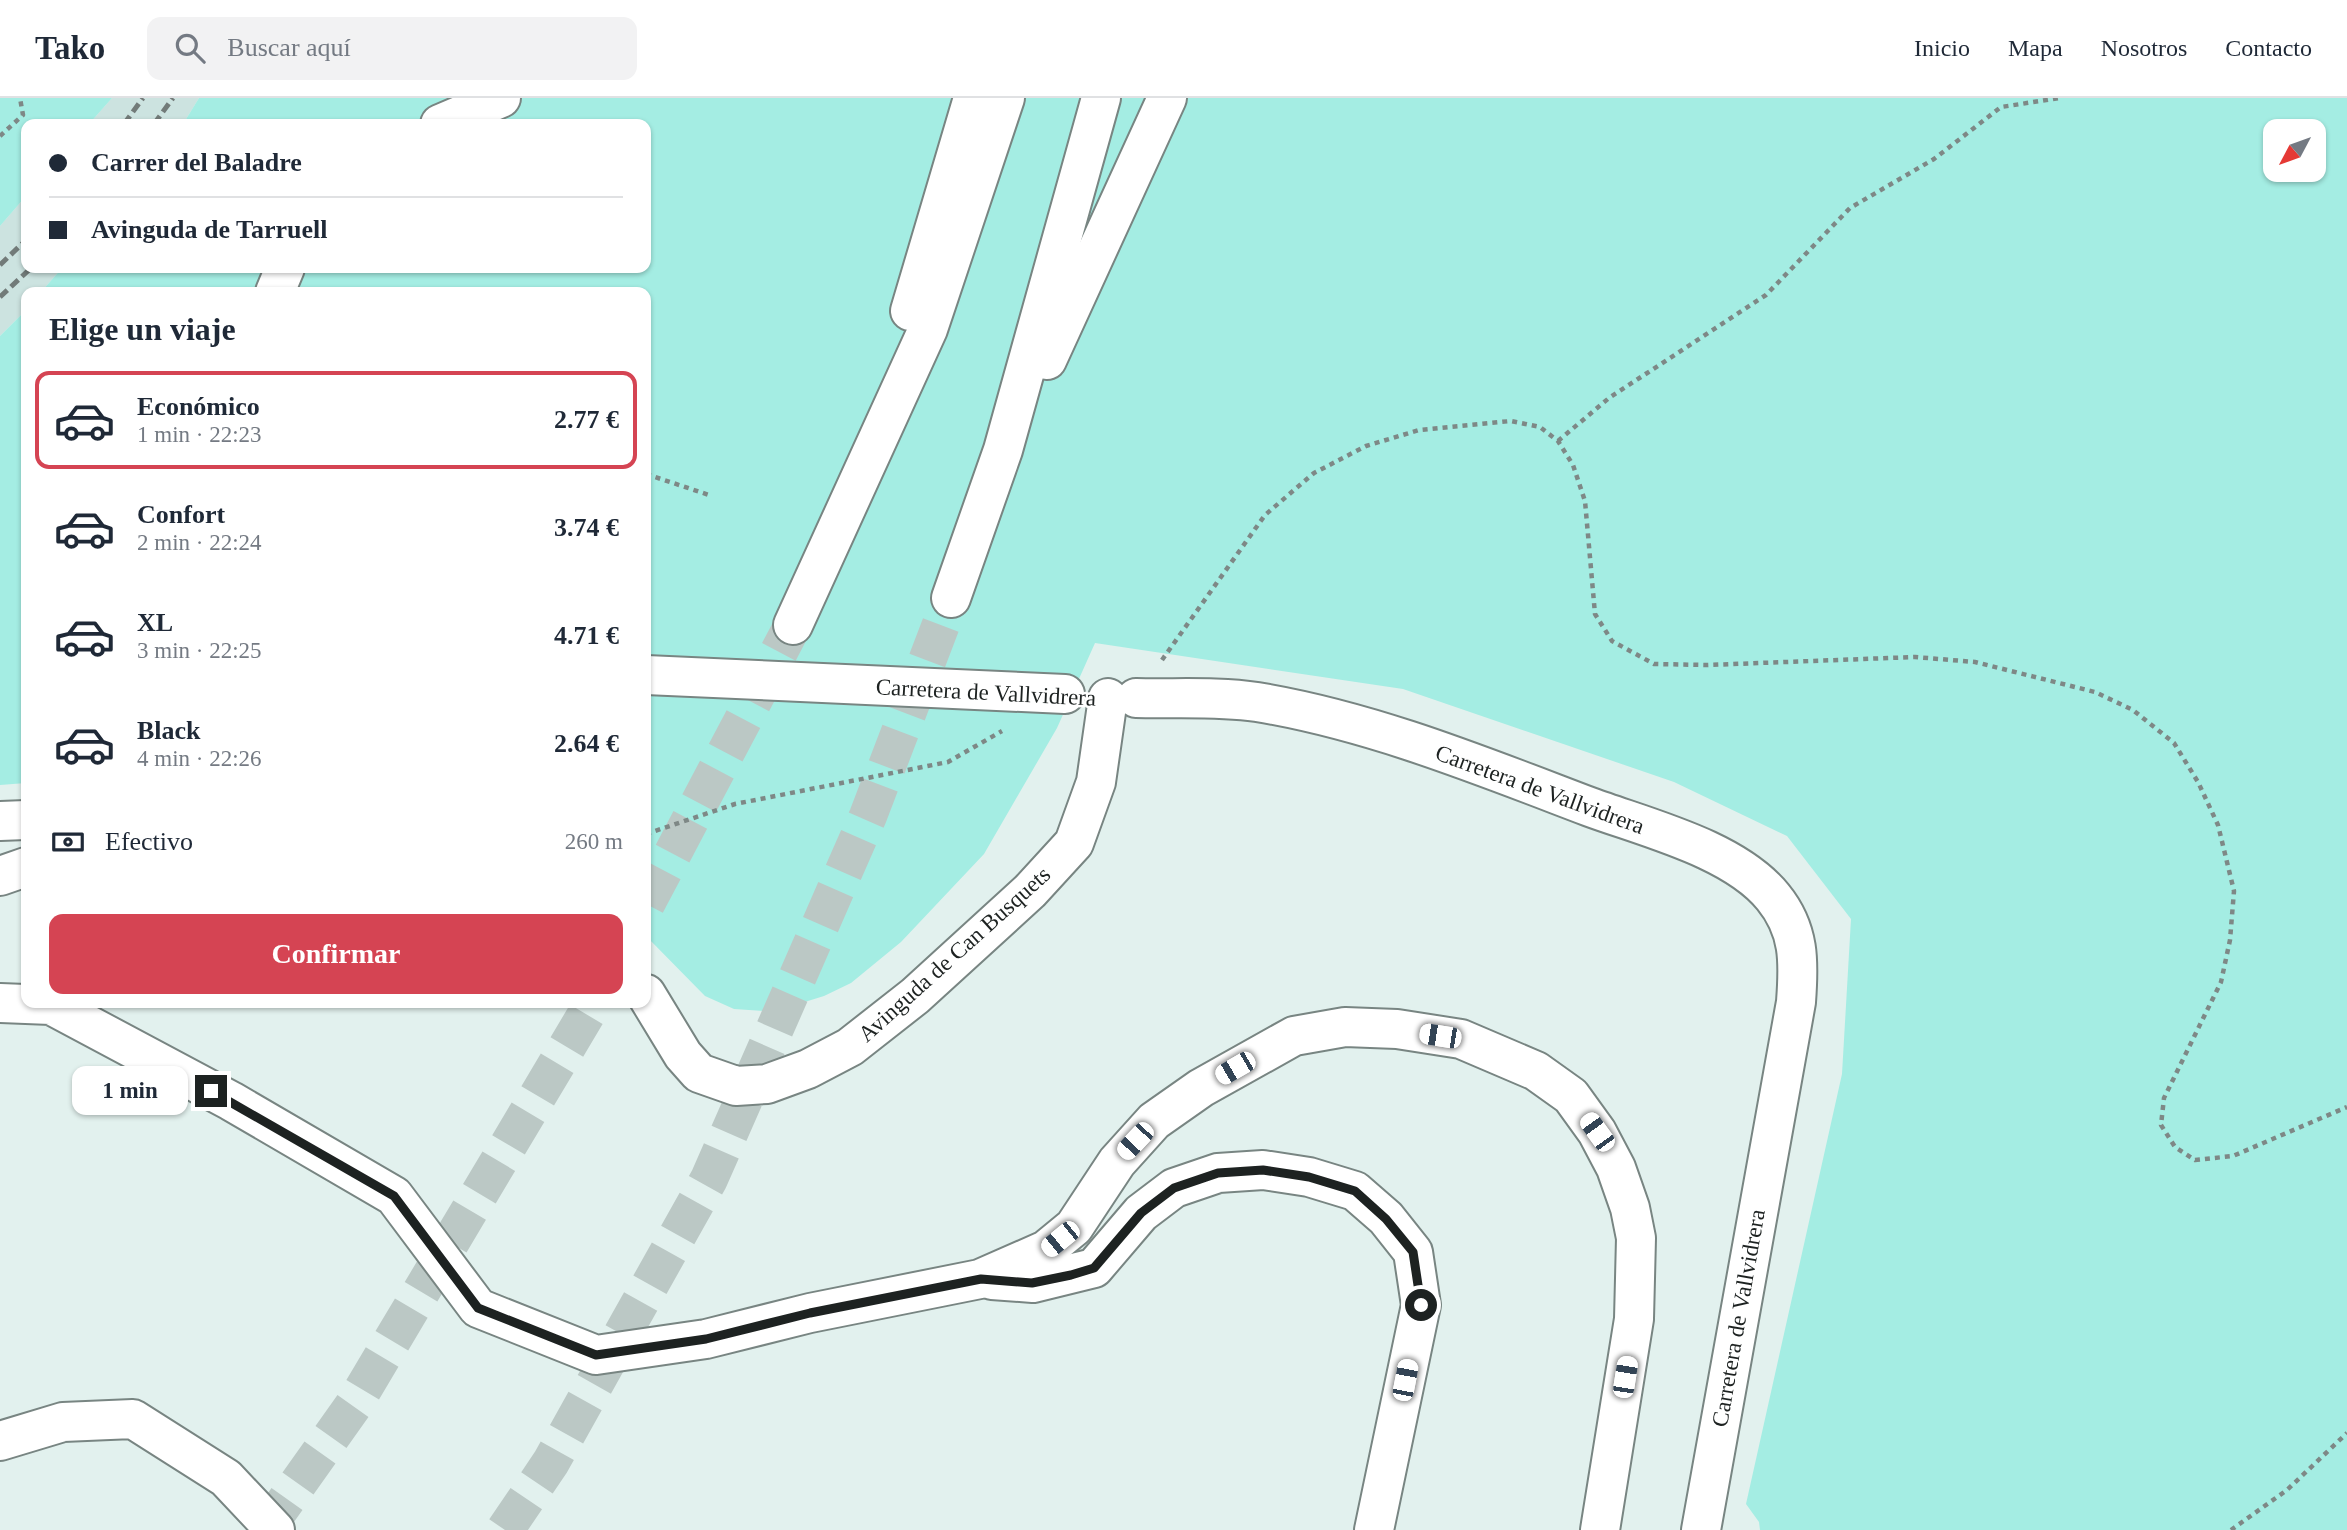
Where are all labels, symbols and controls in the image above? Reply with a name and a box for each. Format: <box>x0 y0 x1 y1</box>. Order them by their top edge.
search box <box>147 17 637 80</box>
icon: search <box>171 29 209 67</box>
text: Tako <box>35 30 105 66</box>
text: Buscar aquí <box>227 33 351 62</box>
text: Inicio <box>1914 35 1970 61</box>
text: Mapa <box>2008 35 2063 61</box>
text: Nosotros <box>2101 35 2187 61</box>
text: Contacto <box>2225 35 2312 61</box>
north arrow <box>2263 119 2326 182</box>
map controls <box>2263 119 2326 182</box>
text: Carrer del Baladre <box>91 148 302 177</box>
text: Avinguda de Tarruell <box>91 215 327 244</box>
text: Elige un viaje <box>49 311 236 347</box>
icon: car <box>53 389 116 452</box>
text: Económico <box>137 392 260 421</box>
text: 2.77 € <box>554 405 619 434</box>
text: 1 min · 22:23 <box>137 422 262 447</box>
icon: car <box>53 497 116 560</box>
text: Confort <box>137 500 225 529</box>
text: 3.74 € <box>554 513 619 542</box>
text: 2 min · 22:24 <box>137 530 262 555</box>
icon: car <box>53 605 116 668</box>
text: XL <box>137 608 173 637</box>
text: 4.71 € <box>554 621 619 650</box>
text: 3 min · 22:25 <box>137 638 262 663</box>
street label: Carretera de Vallvidrera <box>875 674 1097 711</box>
icon: car <box>53 713 116 776</box>
text: Black <box>137 716 201 745</box>
text: 2.64 € <box>554 729 619 758</box>
street label: Carretera de Vallvidrera <box>1432 740 1648 839</box>
text: 4 min · 22:26 <box>137 746 262 771</box>
icon: cash <box>49 823 87 861</box>
text: Efectivo <box>105 827 193 856</box>
text: 260 m <box>565 829 623 854</box>
street label: Avinguda de Can Busquets <box>853 862 1055 1047</box>
button: Confirmar <box>49 914 623 994</box>
car <box>1418 1022 1463 1050</box>
car <box>1212 1048 1259 1088</box>
callout: 1 min <box>71 1066 186 1116</box>
route end <box>195 1075 227 1107</box>
text: 1 min <box>102 1078 158 1103</box>
car <box>1577 1109 1618 1155</box>
car <box>1113 1118 1158 1164</box>
street label: Carretera de Vallvidrera <box>1707 1207 1770 1429</box>
car <box>1038 1218 1083 1260</box>
route start <box>1405 1289 1437 1321</box>
car <box>1612 1355 1639 1399</box>
car <box>1391 1357 1420 1403</box>

